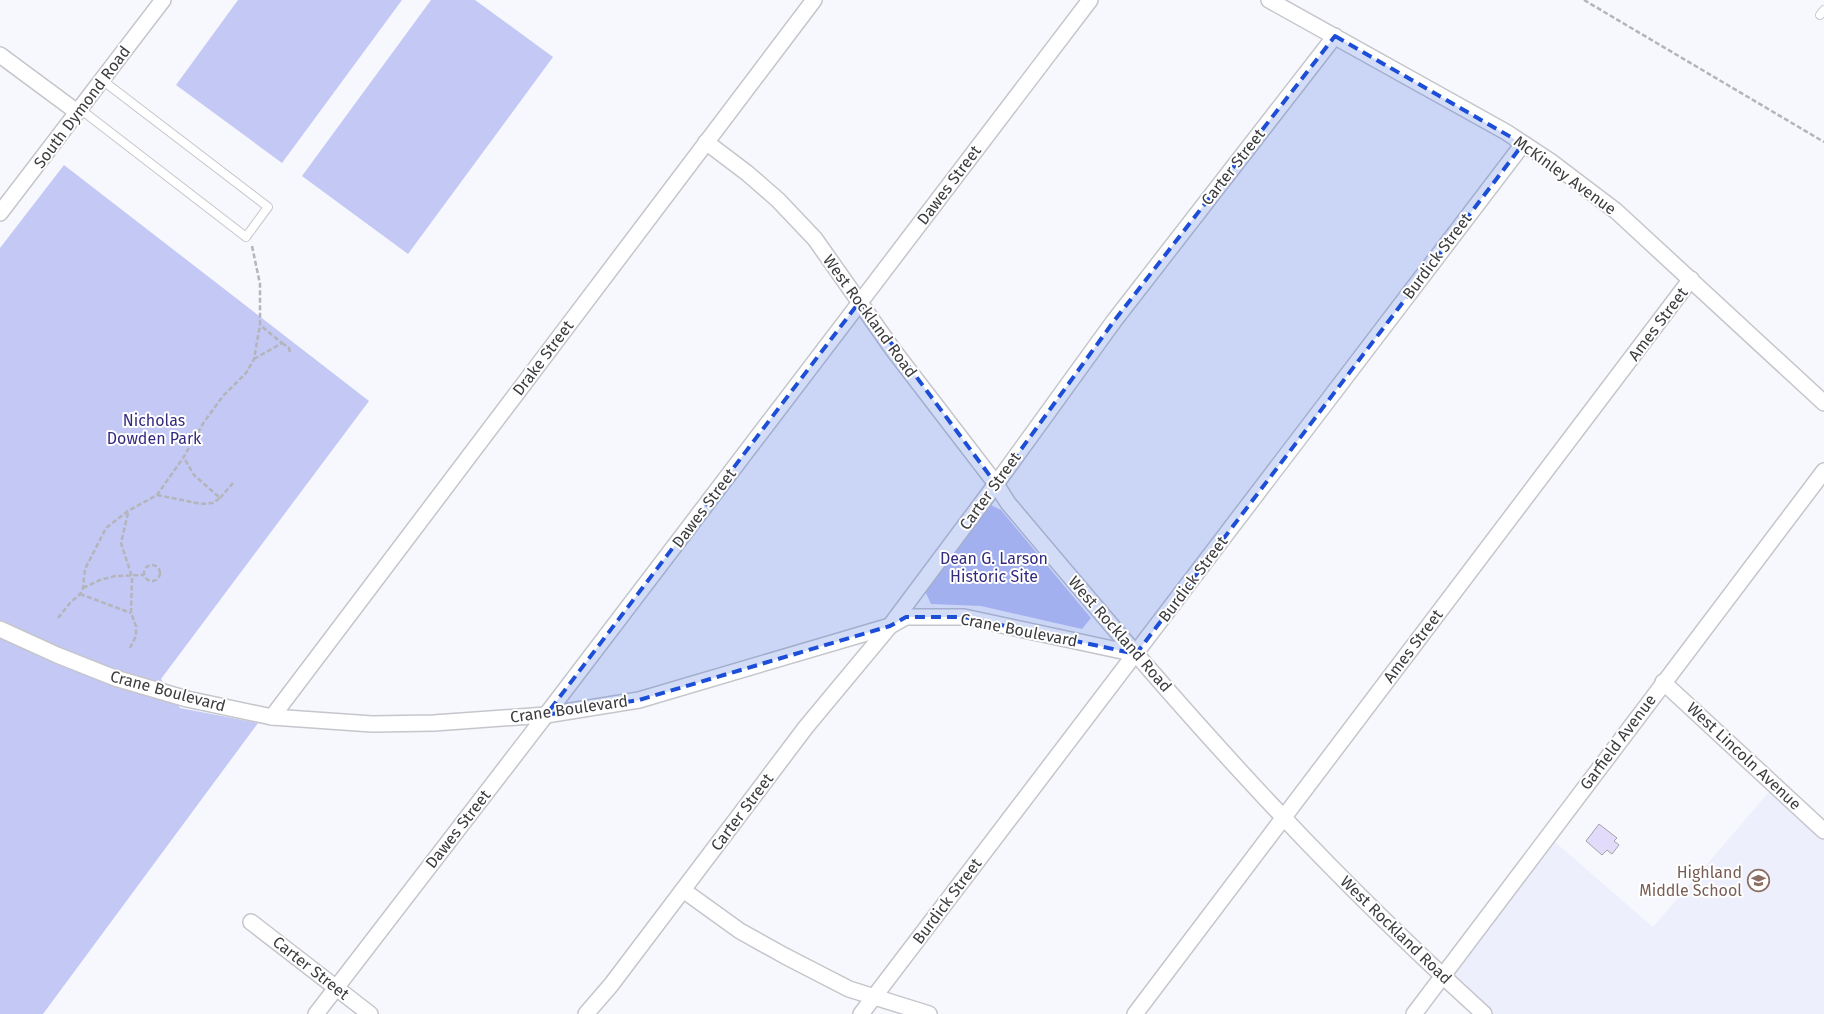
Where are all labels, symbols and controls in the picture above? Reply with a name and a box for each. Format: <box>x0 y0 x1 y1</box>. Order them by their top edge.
street label: South Dymond Road <box>30 42 134 172</box>
street label: Carter Street <box>1197 125 1269 209</box>
street label: McKinley Avenue <box>1510 131 1620 219</box>
street label: Dawes Street <box>913 142 985 228</box>
street label: Burdick Street <box>1399 209 1476 303</box>
street label: West Rockland Road <box>819 251 921 381</box>
street label: Ames Street <box>1624 283 1692 364</box>
street label: Drake Street <box>509 317 578 399</box>
park label: Nicholas Dowden Park <box>107 411 202 448</box>
street label: Carter Street <box>955 448 1025 534</box>
street label: Dawes Street <box>668 465 740 551</box>
street label: Burdick Street <box>1155 532 1232 626</box>
park label: Dean G. Larson Historic Site <box>940 549 1048 586</box>
street label: West Rockland Road <box>1065 572 1175 696</box>
street label: Ames Street <box>1379 605 1447 686</box>
street label: Crane Boulevard <box>959 609 1079 651</box>
street label: Crane Boulevard <box>108 666 228 716</box>
street label: Crane Boulevard <box>509 691 629 727</box>
street label: Garfield Avenue <box>1576 691 1660 793</box>
street label: West Lincoln Avenue <box>1683 698 1805 814</box>
street label: Carter Street <box>707 769 777 854</box>
street label: Dawes Street <box>422 786 495 872</box>
street label: Burdick Street <box>909 854 986 948</box>
place label: Highland Middle School <box>1639 863 1742 900</box>
school or university icon: Highland Middle School <box>1746 869 1770 893</box>
street label: West Rockland Road <box>1336 872 1456 988</box>
street label: Carter Street <box>269 932 353 1004</box>

